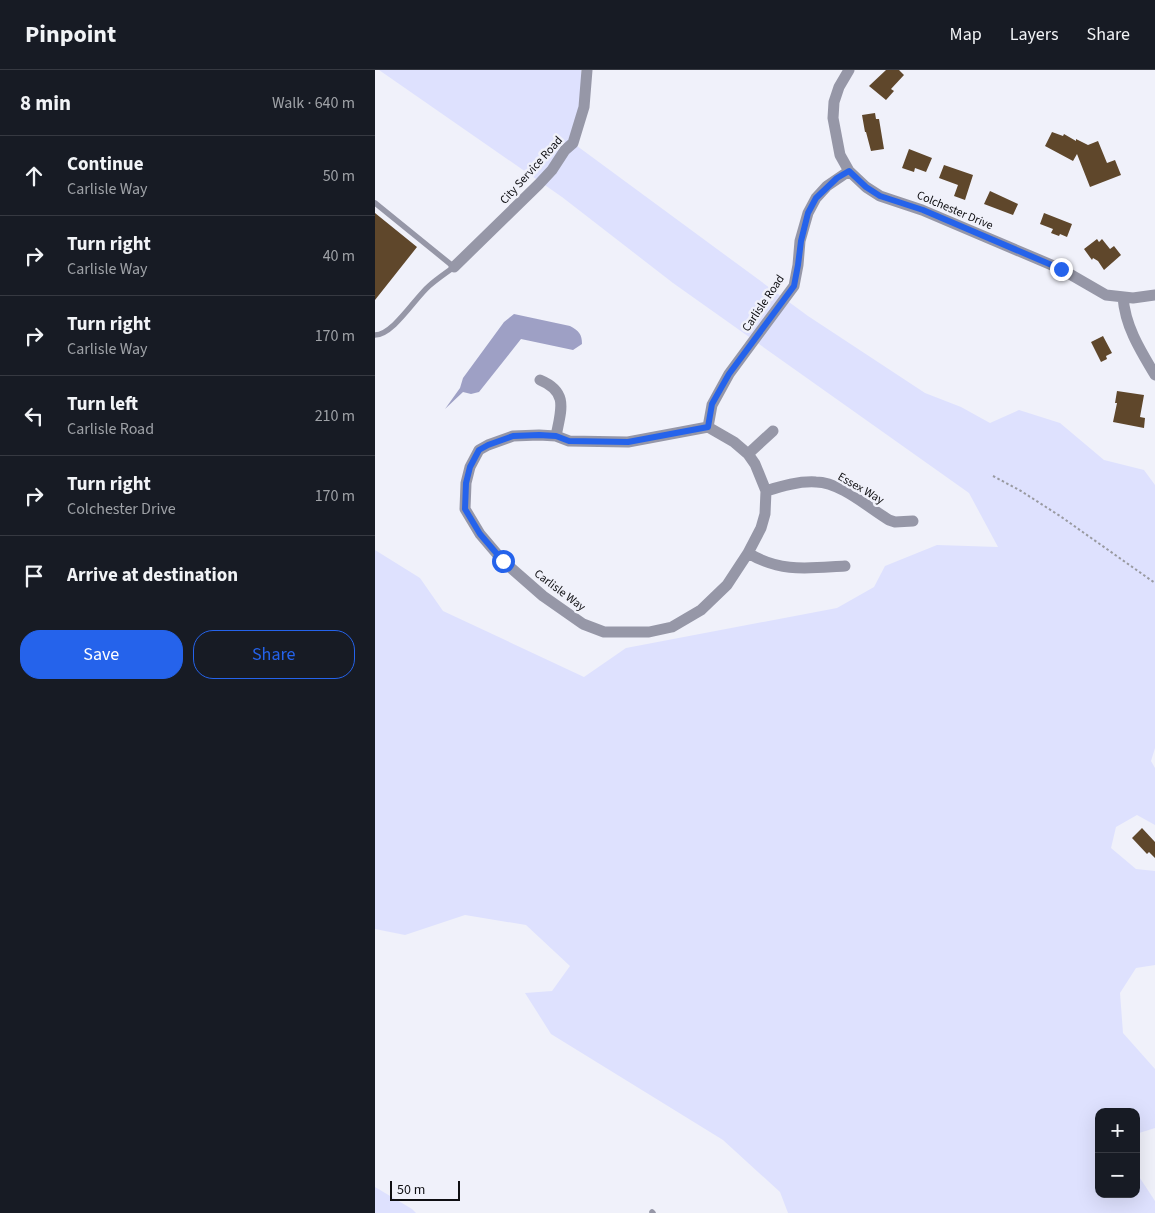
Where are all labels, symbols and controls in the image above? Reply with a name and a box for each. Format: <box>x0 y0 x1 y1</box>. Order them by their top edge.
text: Pinpoint <box>25 17 116 52</box>
text: Map <box>950 22 982 47</box>
text: Layers <box>1010 22 1059 47</box>
text: Share <box>1087 22 1130 47</box>
text: 8 min <box>20 88 71 118</box>
text: Walk · 640 m <box>272 92 355 114</box>
street label: City Service Road <box>496 132 567 208</box>
text: Continue <box>67 151 144 178</box>
icon: ahead <box>20 162 48 190</box>
text: 50 m <box>323 165 355 187</box>
text: Carlisle Way <box>67 178 148 200</box>
street label: Colchester Drive <box>914 187 996 234</box>
text: Turn right <box>67 231 151 258</box>
icon: right <box>20 242 48 270</box>
text: 40 m <box>323 245 355 267</box>
text: Carlisle Way <box>67 258 148 280</box>
route end <box>1050 258 1073 281</box>
street label: Carlisle Road <box>738 271 789 335</box>
text: Turn right <box>67 311 151 338</box>
icon: right <box>20 322 48 350</box>
text: 170 m <box>315 325 355 347</box>
text: Carlisle Way <box>67 338 148 360</box>
text: Turn left <box>67 391 138 418</box>
icon: left <box>20 402 48 430</box>
text: 210 m <box>315 405 355 427</box>
text: Carlisle Road <box>67 418 154 440</box>
street label: Essex Way <box>834 468 887 509</box>
text: Turn right <box>67 471 151 498</box>
icon: right <box>20 482 48 510</box>
text: 170 m <box>315 485 355 507</box>
text: Colchester Drive <box>67 498 176 520</box>
route start <box>492 550 515 573</box>
icon: arrive <box>20 562 48 590</box>
text: Arrive at destination <box>67 562 238 589</box>
street label: Carlisle Way <box>530 565 589 616</box>
button: Save <box>20 630 183 679</box>
button: Share <box>193 630 355 679</box>
map controls <box>1095 1108 1140 1198</box>
button: + <box>1095 1108 1140 1153</box>
button: − <box>1095 1153 1140 1198</box>
scale bar <box>390 1178 460 1201</box>
text: 50 m <box>397 1180 425 1200</box>

